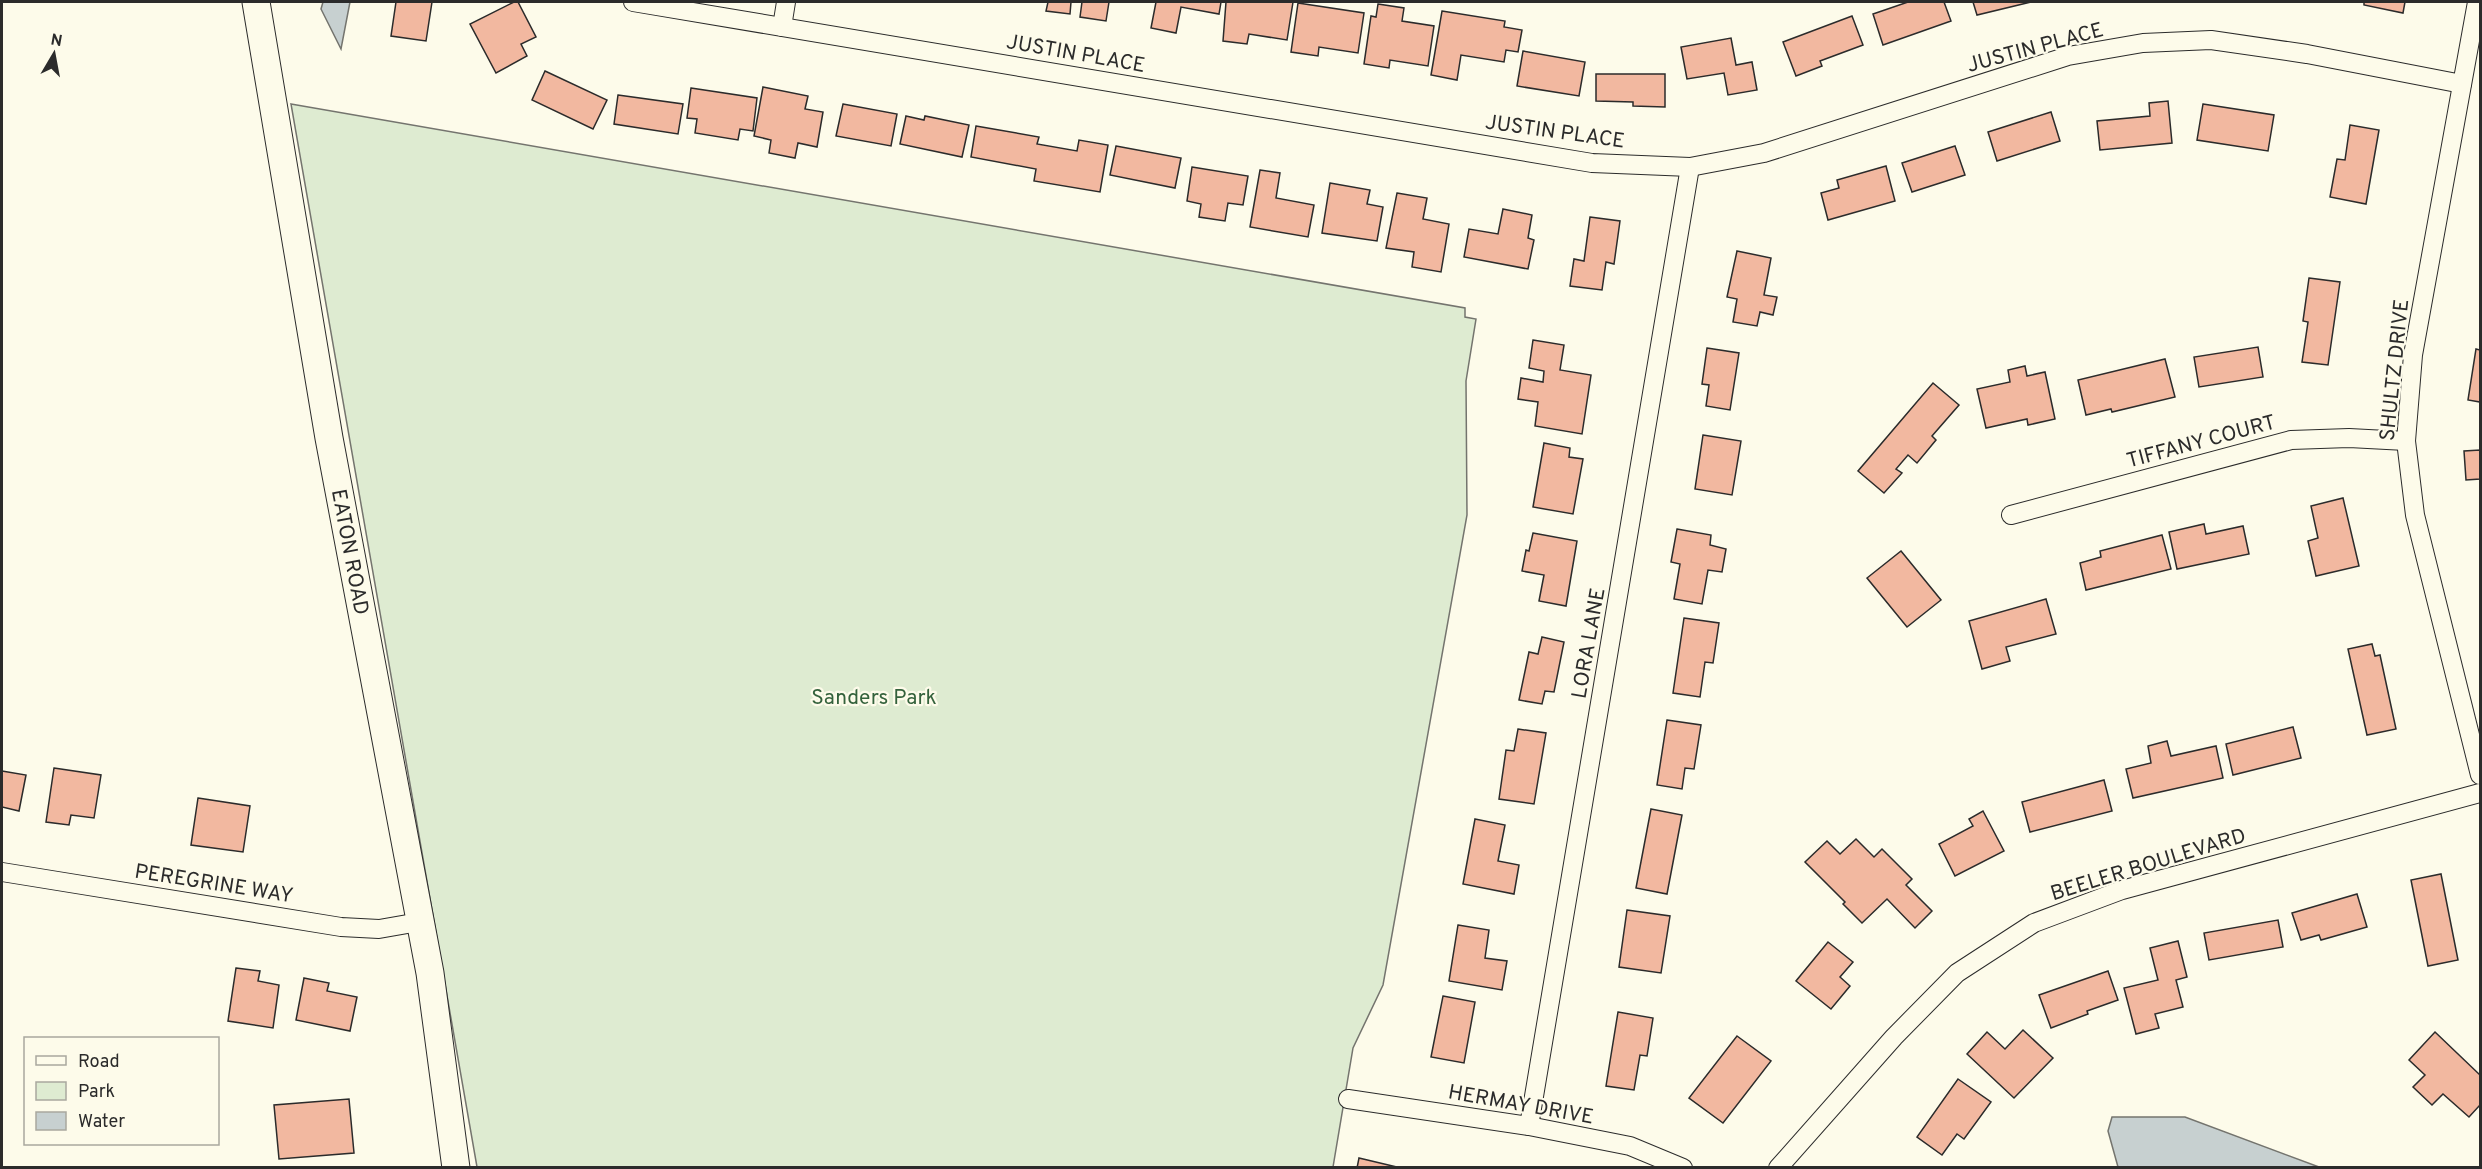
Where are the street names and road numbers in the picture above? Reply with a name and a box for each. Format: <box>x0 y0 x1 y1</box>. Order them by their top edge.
street label: JUSTIN PLACE <box>1964 17 2107 80</box>
street label: JUSTIN PLACE <box>1004 29 1147 80</box>
street label: JUSTIN PLACE <box>1483 109 1626 156</box>
street label: SHULTZ DRIVE <box>2375 298 2416 442</box>
street label: TIFFANY COURT <box>2124 410 2279 475</box>
street label: EATON ROAD <box>324 487 374 617</box>
street label: LORA LANE <box>1566 586 1613 701</box>
street label: BEELER BOULEVARD <box>2047 823 2250 908</box>
street label: PEREGRINE WAY <box>133 859 295 910</box>
street label: HERMAY DRIVE <box>1446 1079 1596 1132</box>

